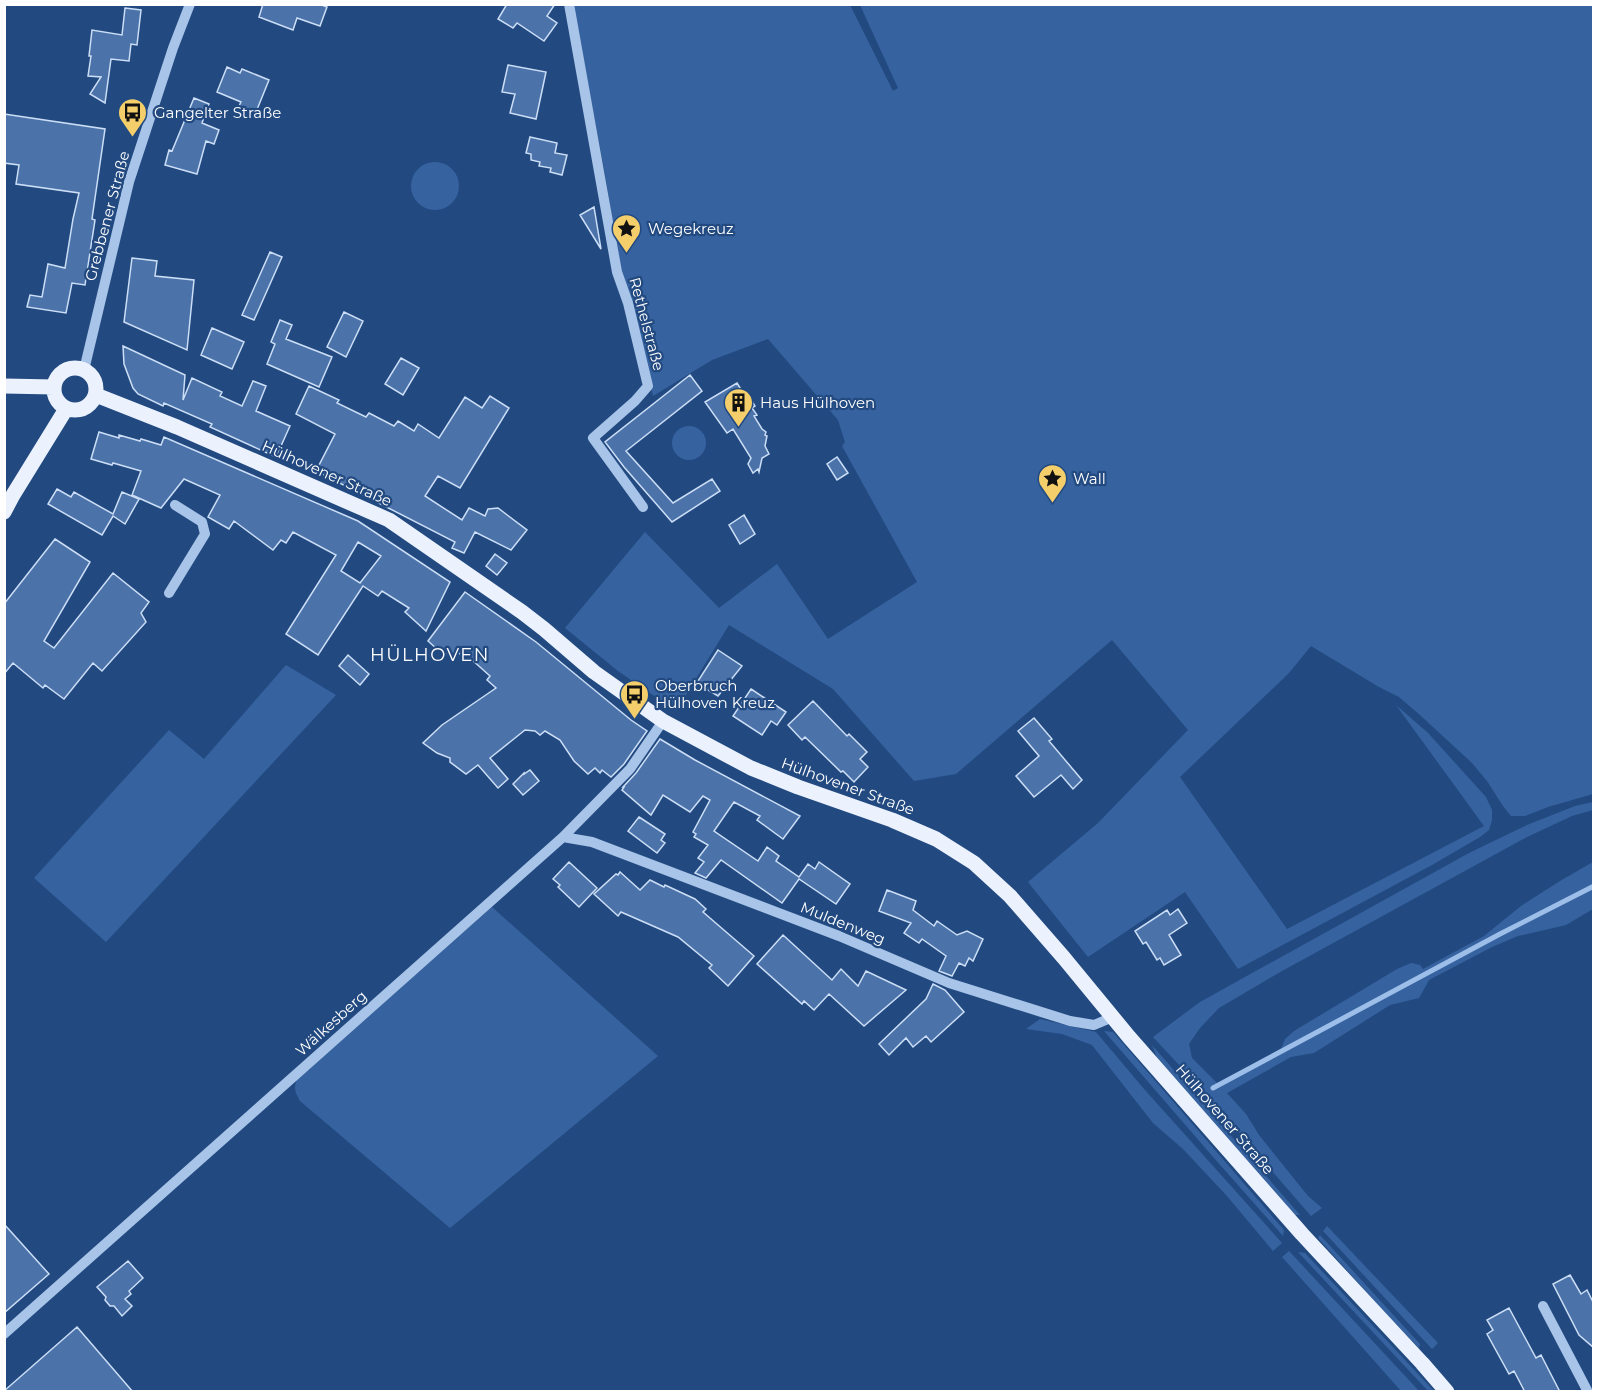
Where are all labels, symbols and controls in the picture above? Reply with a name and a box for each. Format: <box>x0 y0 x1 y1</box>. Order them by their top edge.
bus stop icon: Gangelter Straße <box>117 96 149 138</box>
place label: Gangelter Straße <box>154 103 281 122</box>
street label: Grebbener Straße <box>81 149 133 283</box>
place icon: Wegekreuz <box>611 212 643 254</box>
place label: Wegekreuz <box>648 219 734 238</box>
street label: Rethelstraße <box>625 275 669 373</box>
building icon: Haus Hülhoven <box>723 386 755 428</box>
place label: Haus Hülhoven <box>760 393 875 412</box>
street label: Hülhovener Straße <box>259 436 395 510</box>
place icon: Wall <box>1036 462 1068 504</box>
place label: Wall <box>1073 469 1106 488</box>
district label: HÜLHOVEN <box>370 644 490 666</box>
place label: Oberbruch Hülhoven Kreuz <box>655 676 775 712</box>
bus stop icon: Oberbruch Hülhoven Kreuz <box>618 678 650 720</box>
street label: Hülhovener Straße <box>779 753 917 819</box>
street label: Muldenweg <box>798 897 888 949</box>
street label: Wälkesberg <box>292 986 370 1060</box>
street label: Hülhovener Straße <box>1172 1060 1278 1178</box>

